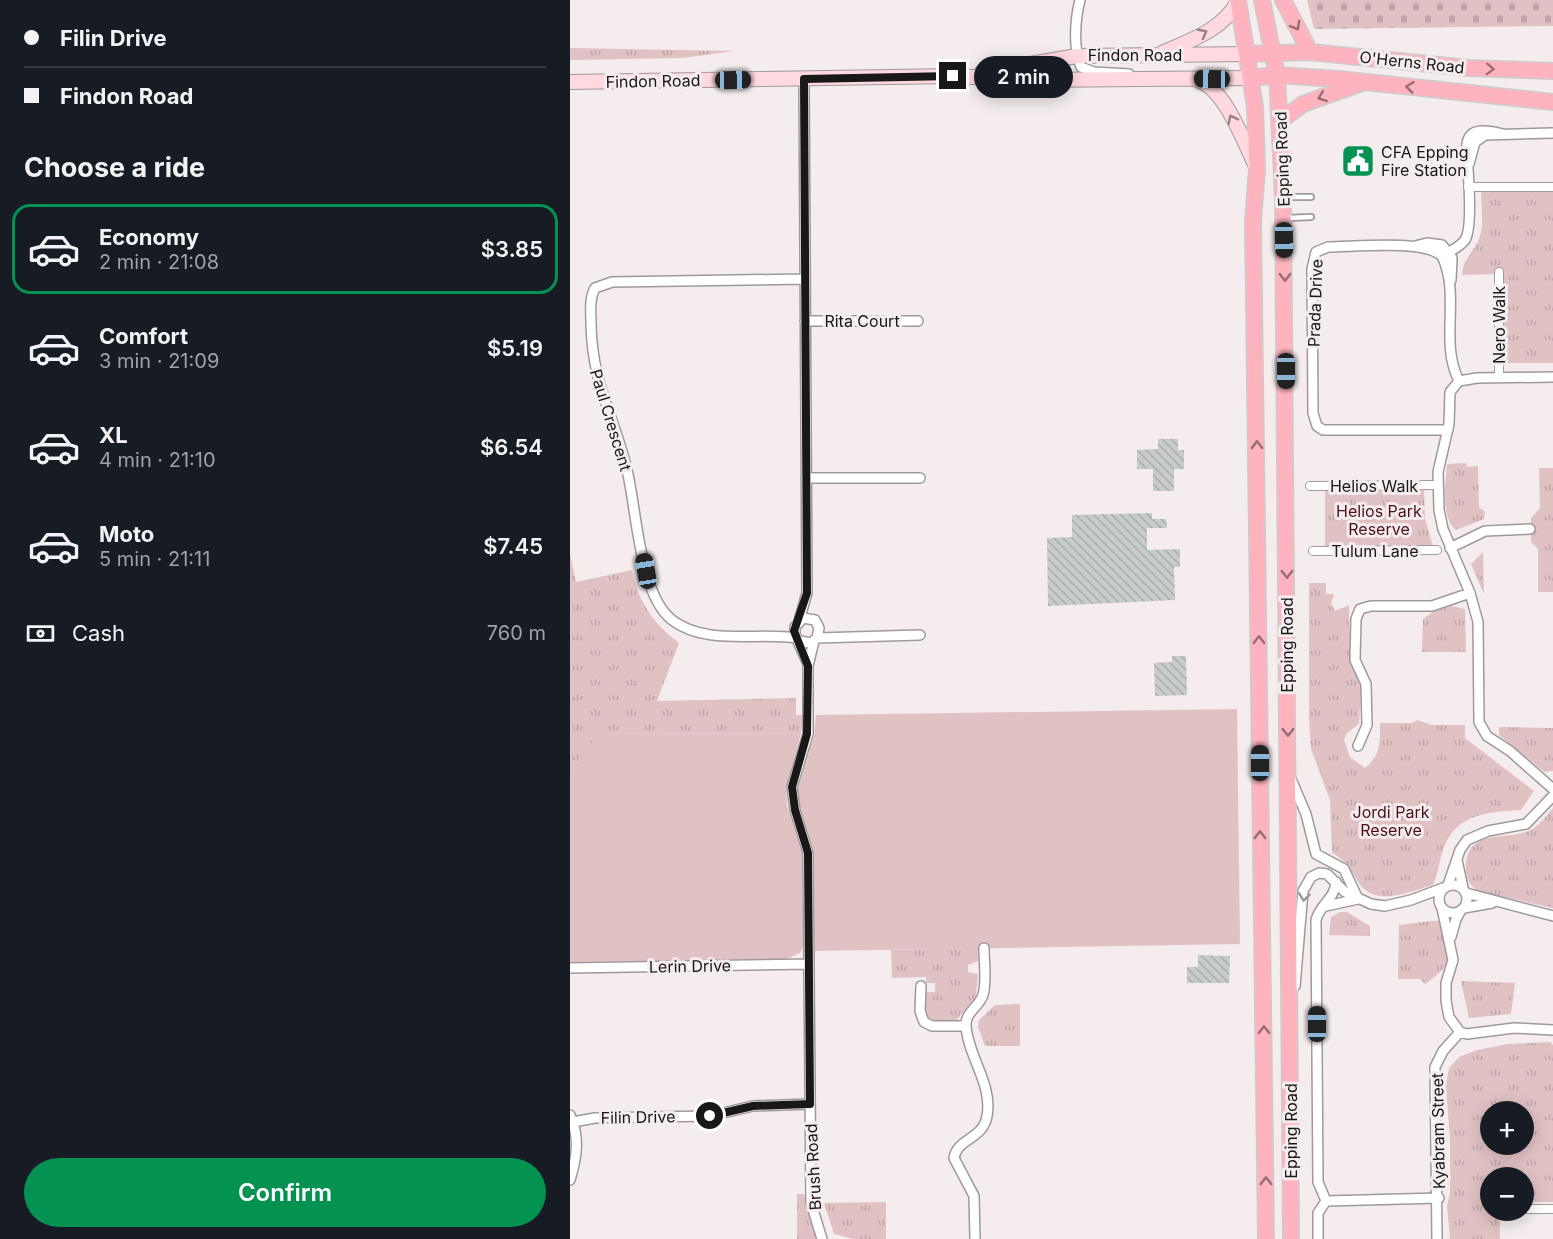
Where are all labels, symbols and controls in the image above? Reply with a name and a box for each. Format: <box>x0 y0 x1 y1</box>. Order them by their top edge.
one-way arrow <box>1289 20 1300 30</box>
text: Filin Drive <box>60 25 167 51</box>
one-way arrow <box>1196 29 1207 41</box>
street label: Findon Road <box>1088 45 1182 65</box>
street label: O'Herns Road <box>1358 47 1466 77</box>
callout: 2 min <box>974 55 1073 97</box>
route end <box>939 62 966 89</box>
one-way arrow <box>1486 62 1495 75</box>
text: 2 min <box>997 65 1050 89</box>
street label: Findon Road <box>605 70 701 92</box>
car <box>1194 70 1230 88</box>
car <box>715 71 751 89</box>
one-way arrow <box>1406 81 1415 94</box>
text: Findon Road <box>60 83 193 109</box>
one-way arrow <box>1317 89 1328 102</box>
street label: Epping Road <box>1270 111 1294 207</box>
one-way arrow <box>1227 114 1239 125</box>
place label: CFA Epping Fire Station <box>1381 142 1469 180</box>
public building icon: CFA Epping Fire Station <box>1340 143 1376 179</box>
text: Choose a ride <box>24 151 205 184</box>
icon: car <box>27 222 81 276</box>
car <box>1275 222 1293 258</box>
text: Economy <box>99 224 199 250</box>
text: $3.85 <box>481 236 543 262</box>
text: 2 min · 21:08 <box>99 250 219 274</box>
street label: Prada Drive <box>1303 259 1327 347</box>
one-way arrow <box>1279 272 1291 281</box>
street label: Nero Walk <box>1489 286 1509 364</box>
street label: Rita Court <box>824 311 900 331</box>
icon: car <box>27 321 81 375</box>
text: Comfort <box>99 323 188 349</box>
text: $5.19 <box>487 335 543 361</box>
text: 3 min · 21:09 <box>99 349 219 373</box>
car <box>1277 353 1295 389</box>
street label: Paul Crescent <box>586 367 636 473</box>
icon: car <box>27 420 81 474</box>
text: XL <box>99 422 128 448</box>
text: $6.54 <box>480 434 543 460</box>
one-way arrow <box>1251 440 1263 449</box>
text: 4 min · 21:10 <box>99 448 216 472</box>
street label: Helios Walk <box>1330 476 1418 496</box>
park label: Helios Park Reserve <box>1336 501 1422 539</box>
icon: car <box>27 519 81 573</box>
text: Moto <box>99 521 154 547</box>
text: $7.45 <box>483 533 543 559</box>
street label: Tulum Lane <box>1331 541 1419 561</box>
text: 5 min · 21:11 <box>99 547 210 571</box>
car <box>634 552 658 590</box>
one-way arrow <box>1281 570 1293 579</box>
street label: Epping Road <box>1277 597 1297 693</box>
icon: cash <box>24 617 57 650</box>
text: Cash <box>72 620 125 646</box>
text: 760 m <box>487 621 546 645</box>
one-way arrow <box>1253 635 1265 644</box>
one-way arrow <box>1282 727 1294 736</box>
car <box>1251 745 1269 781</box>
park label: Jordi Park Reserve <box>1353 802 1430 840</box>
one-way arrow <box>1254 830 1267 839</box>
one-way arrow <box>1298 892 1310 902</box>
street label: Lerin Drive <box>649 955 731 977</box>
car <box>1308 1006 1326 1042</box>
one-way arrow <box>1258 1025 1270 1034</box>
street label: Kyabram Street <box>1427 1073 1449 1189</box>
street label: Epping Road <box>1281 1083 1301 1179</box>
map controls <box>1480 1101 1534 1221</box>
button: + <box>1480 1101 1534 1155</box>
route start <box>696 1102 723 1129</box>
street label: Filin Drive <box>600 1106 676 1128</box>
street label: Brush Road <box>801 1123 825 1211</box>
button: Confirm <box>24 1158 546 1227</box>
button: − <box>1480 1167 1534 1221</box>
one-way arrow <box>1260 1176 1272 1185</box>

